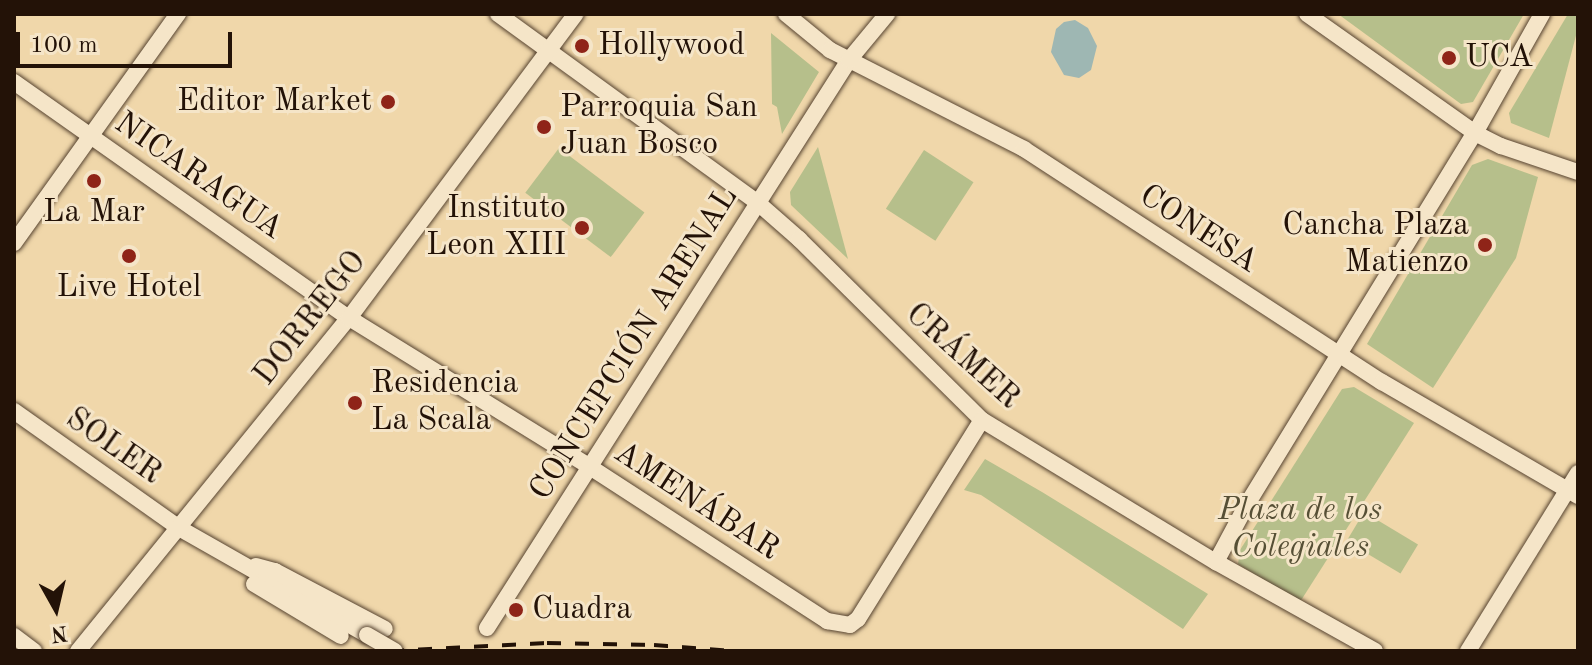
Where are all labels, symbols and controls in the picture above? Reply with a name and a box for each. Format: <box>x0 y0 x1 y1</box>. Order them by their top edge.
scale bar <box>20 16 236 66</box>
place label: Hollywood <box>598 27 745 65</box>
text: 100 m <box>30 34 98 58</box>
marker: Hollywood <box>573 37 591 55</box>
place label: UCA <box>1465 39 1533 77</box>
marker: UCA <box>1440 49 1458 67</box>
place label: Editor Market <box>177 83 372 121</box>
place label: Parroquia San Juan Bosco <box>560 90 758 165</box>
marker: Editor Market <box>379 93 397 111</box>
street label: NICARAGUA <box>106 105 290 249</box>
marker: Parroquia San Juan Bosco <box>535 118 553 136</box>
marker: La Mar <box>85 172 103 190</box>
street label: CONESA <box>1131 177 1265 283</box>
street label: CONCEPCIÓN ARENAL <box>523 180 747 508</box>
place label: Instituto Leon XIII <box>426 191 566 266</box>
place label: La Mar <box>43 194 145 232</box>
place label: Cancha Plaza Matienzo <box>1282 208 1469 283</box>
marker: Instituto Leon XIII <box>573 219 591 237</box>
marker: Cancha Plaza Matienzo <box>1476 236 1494 254</box>
street label: DORREGO <box>246 244 376 394</box>
marker: Live Hotel <box>120 247 138 265</box>
place label: Live Hotel <box>57 269 201 307</box>
street label: CRÁMER <box>897 296 1027 418</box>
place label: Residencia La Scala <box>371 366 518 441</box>
marker: Residencia La Scala <box>346 394 364 412</box>
street label: SOLER <box>57 400 169 494</box>
street label: AMENÁBAR <box>606 434 786 570</box>
park label: Plaza de los Colegiales <box>1218 493 1382 568</box>
north arrow <box>16 569 96 649</box>
place label: Cuadra <box>532 591 632 629</box>
marker: Cuadra <box>507 601 525 619</box>
text: N <box>49 621 69 645</box>

